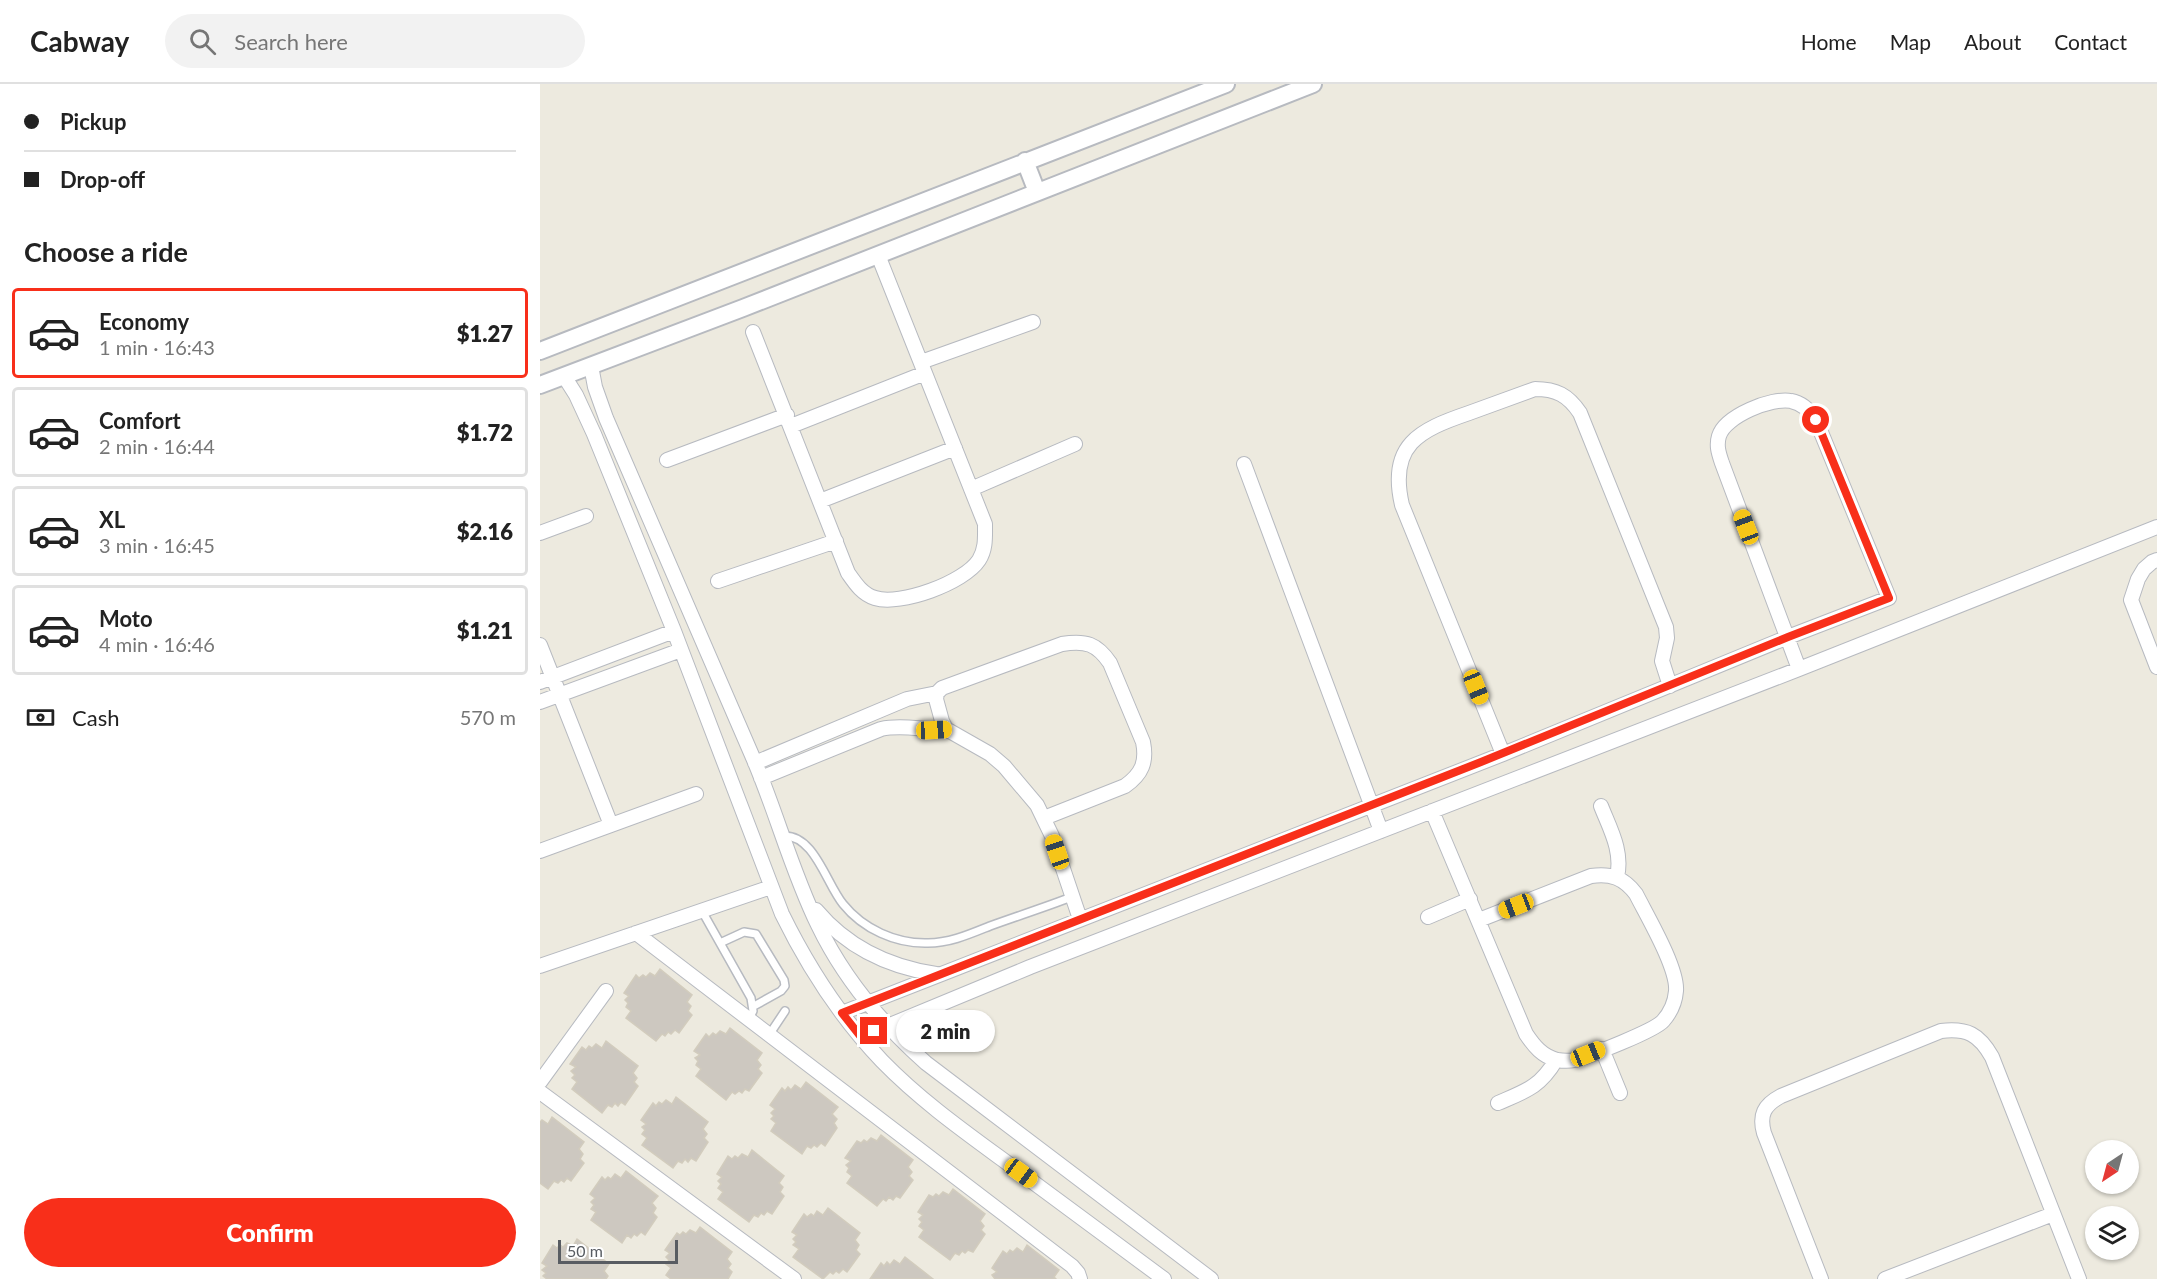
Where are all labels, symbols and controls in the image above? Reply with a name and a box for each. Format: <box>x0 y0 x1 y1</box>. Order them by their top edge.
search box <box>165 14 585 68</box>
text: Cabway <box>30 24 129 58</box>
icon: search <box>186 25 219 58</box>
text: Search here <box>234 28 348 55</box>
text: Home <box>1801 29 1857 54</box>
text: Map <box>1890 29 1931 54</box>
text: About <box>1964 29 2021 54</box>
text: Contact <box>2054 29 2127 54</box>
text: Pickup <box>60 108 126 135</box>
text: Drop-off <box>60 166 145 193</box>
text: Choose a ride <box>24 235 188 268</box>
icon: car <box>27 306 81 360</box>
text: Economy <box>99 308 189 335</box>
text: $1.27 <box>457 320 513 347</box>
text: 1 min · 16:43 <box>99 335 215 359</box>
icon: car <box>27 405 81 459</box>
route start <box>1802 406 1829 433</box>
text: Comfort <box>99 407 181 434</box>
text: $1.72 <box>457 419 513 446</box>
text: 2 min · 16:44 <box>99 434 215 458</box>
icon: car <box>27 504 81 558</box>
text: XL <box>99 506 125 533</box>
car <box>1731 507 1761 547</box>
text: $2.16 <box>457 518 513 545</box>
text: 3 min · 16:45 <box>99 533 215 557</box>
icon: car <box>27 603 81 657</box>
text: Moto <box>99 605 153 632</box>
text: $1.21 <box>457 617 513 644</box>
text: 4 min · 16:46 <box>99 632 215 656</box>
car <box>1461 667 1491 707</box>
icon: cash <box>24 701 57 734</box>
text: Cash <box>72 704 119 731</box>
text: 570 m <box>460 705 516 729</box>
car <box>916 720 952 740</box>
car <box>1043 832 1071 872</box>
car <box>1496 891 1536 921</box>
callout: 2 min <box>895 1010 994 1052</box>
route end <box>860 1017 887 1044</box>
text: 2 min <box>921 1019 970 1043</box>
car <box>1568 1039 1608 1069</box>
north arrow <box>2085 1140 2139 1194</box>
map controls <box>2085 1140 2139 1260</box>
car <box>1001 1155 1041 1191</box>
button: Confirm <box>24 1198 516 1267</box>
button: layers <box>2085 1206 2139 1260</box>
scale bar <box>558 1237 678 1264</box>
text: 50 m <box>567 1241 603 1260</box>

